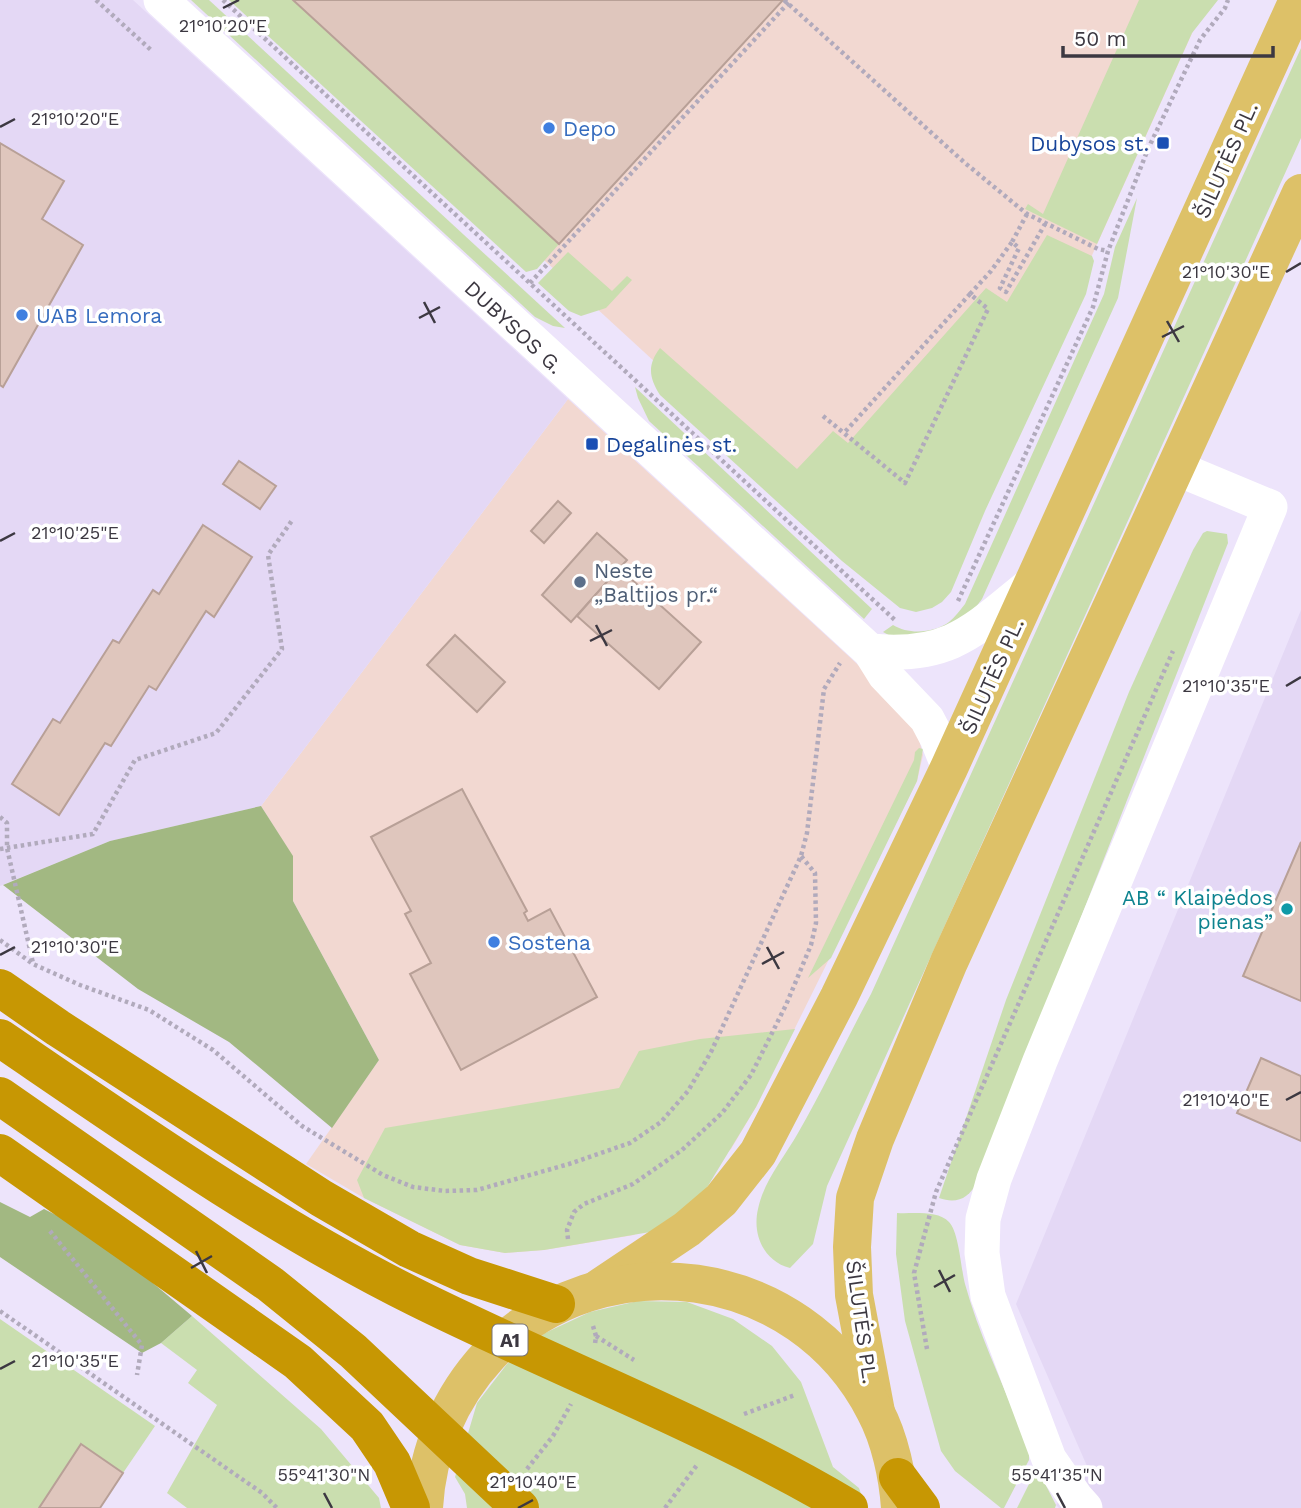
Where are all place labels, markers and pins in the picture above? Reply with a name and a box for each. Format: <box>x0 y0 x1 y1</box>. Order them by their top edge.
place label: Depo <box>563 116 616 141</box>
marker: Depo <box>541 120 557 136</box>
place label: Dubysos st. <box>1030 131 1149 156</box>
marker: Dubysos st. <box>1155 135 1171 151</box>
place label: UAB Lemora <box>36 303 162 328</box>
marker: UAB Lemora <box>14 307 30 323</box>
place label: Degalinės st. <box>606 432 737 457</box>
marker: Degalinės st. <box>584 436 600 452</box>
place label: Neste „Baltijos pr.“ <box>594 558 718 607</box>
marker: Neste „Baltijos pr.“ <box>572 574 588 590</box>
place label: AB “ Klaipėdos pienas” <box>1122 885 1273 934</box>
marker: AB “ Klaipėdos pienas” <box>1279 901 1295 917</box>
place label: Sostena <box>508 930 591 955</box>
marker: Sostena <box>486 934 502 950</box>

